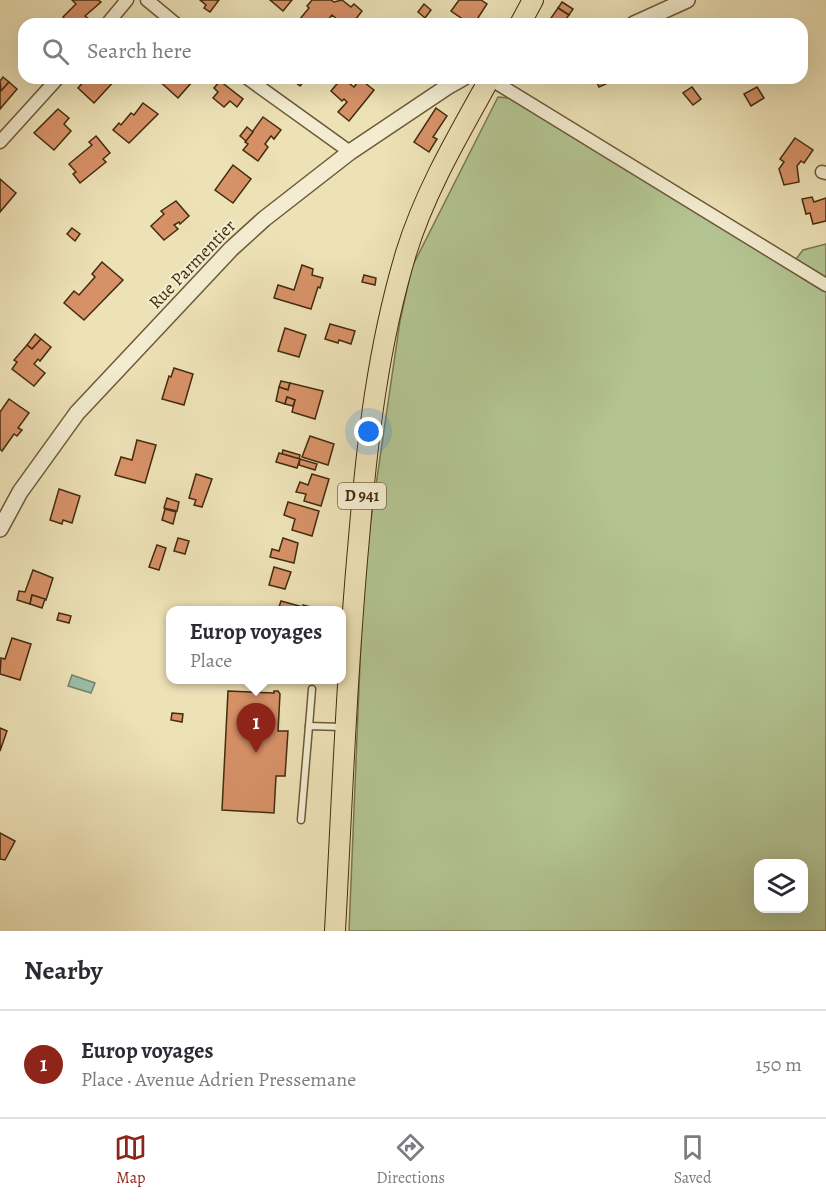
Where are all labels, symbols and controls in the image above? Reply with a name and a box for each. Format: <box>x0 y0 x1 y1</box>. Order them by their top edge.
search box <box>18 18 808 84</box>
icon: search <box>39 35 72 68</box>
text: Search here <box>87 36 192 66</box>
street label: Rue Parmentier <box>143 214 241 314</box>
your location <box>354 417 383 446</box>
road number: D 941 <box>338 483 386 509</box>
popup <box>166 606 346 684</box>
text: Europ voyages <box>190 617 322 647</box>
text: Place <box>190 647 232 674</box>
pin: 1 <box>236 704 276 753</box>
map controls <box>754 859 808 913</box>
button: layers <box>754 859 808 913</box>
text: Nearby <box>24 953 103 988</box>
text: Europ voyages <box>81 1036 213 1066</box>
text: 1 <box>40 1051 47 1078</box>
text: 150 m <box>755 1051 802 1078</box>
text: Place · Avenue Adrien Pressemane <box>81 1066 356 1093</box>
tab: Map <box>114 1131 147 1189</box>
tab: Directions <box>376 1131 445 1189</box>
tab: Saved <box>674 1131 712 1189</box>

